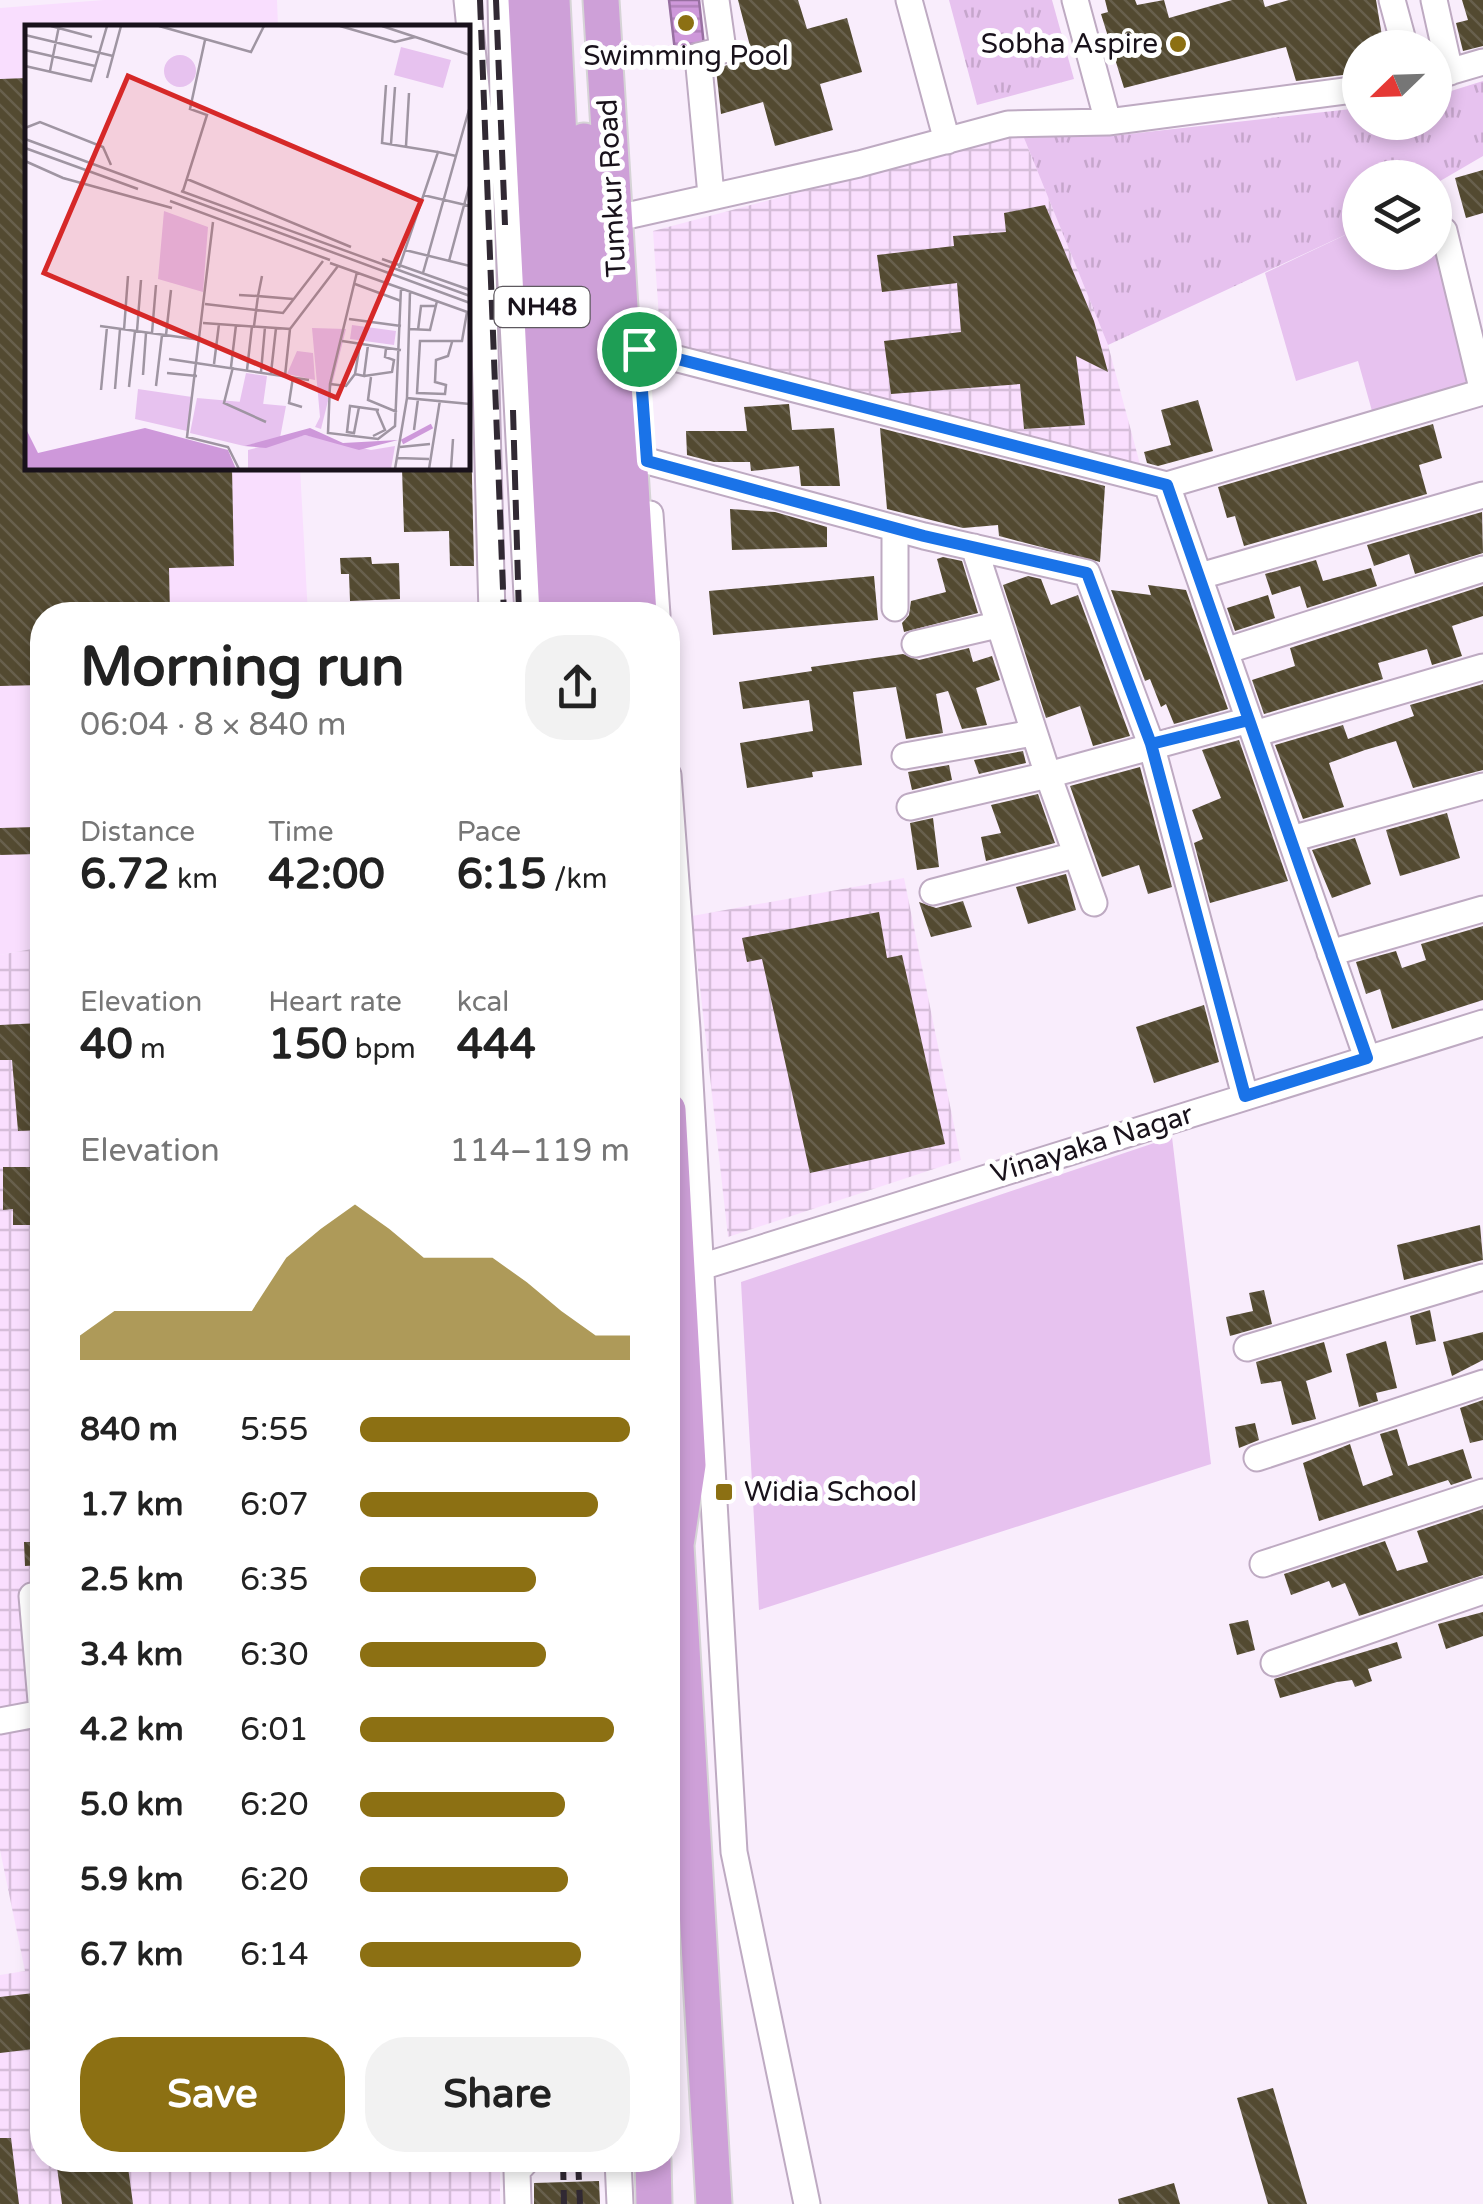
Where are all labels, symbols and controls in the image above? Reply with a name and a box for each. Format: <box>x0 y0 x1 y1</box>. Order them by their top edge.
marker: Swimming Pool <box>675 12 697 34</box>
inset map <box>25 25 470 470</box>
place label: Sobha Aspire <box>981 27 1158 61</box>
north arrow <box>1342 30 1452 140</box>
map controls <box>1342 30 1452 270</box>
marker: Sobha Aspire <box>1167 33 1189 55</box>
place label: Swimming Pool <box>583 39 789 73</box>
street label: Tumkur Road <box>590 98 634 278</box>
button: layers <box>1342 160 1452 270</box>
road number: NH48 <box>494 287 590 327</box>
pin <box>597 307 682 392</box>
icon: arrive <box>612 322 667 377</box>
text: Morning run <box>80 635 405 701</box>
button: share <box>525 635 630 740</box>
text: 06:04 · 8 × 840 m <box>80 706 346 744</box>
text: Distance <box>80 815 195 849</box>
text: Time <box>268 815 334 849</box>
text: Pace <box>457 815 521 849</box>
text: 6.72 <box>80 849 170 900</box>
text: 42:00 <box>268 849 385 900</box>
text: 6:15 <box>457 849 547 900</box>
text: km <box>170 862 218 896</box>
text: /km <box>547 862 607 896</box>
text: Elevation <box>80 985 202 1019</box>
text: Heart rate <box>268 985 402 1019</box>
text: kcal <box>457 985 509 1019</box>
text: 40 <box>80 1019 133 1070</box>
text: 150 <box>268 1019 347 1070</box>
text: 444 <box>457 1019 536 1070</box>
text: m <box>133 1032 166 1066</box>
text: bpm <box>347 1032 416 1066</box>
street label: Vinayaka Nagar <box>987 1097 1197 1191</box>
text: Elevation <box>80 1132 220 1170</box>
text: 114–119 m <box>450 1132 630 1170</box>
text: 840 m <box>80 1411 178 1449</box>
text: 5:55 <box>240 1411 309 1449</box>
place label: Widia School <box>744 1475 917 1509</box>
marker: Widia School <box>713 1481 735 1503</box>
text: 1.7 km <box>80 1486 183 1524</box>
text: 6:07 <box>240 1486 309 1524</box>
text: 2.5 km <box>80 1561 184 1599</box>
text: 6:35 <box>240 1561 309 1599</box>
text: 3.4 km <box>80 1636 183 1674</box>
text: 6:30 <box>240 1636 309 1674</box>
text: 4.2 km <box>80 1711 184 1749</box>
text: 6:01 <box>240 1711 309 1749</box>
text: 5.0 km <box>80 1786 183 1824</box>
text: 6:20 <box>240 1786 309 1824</box>
text: 5.9 km <box>80 1861 183 1899</box>
text: 6:20 <box>240 1861 309 1899</box>
text: 6.7 km <box>80 1936 183 1974</box>
text: 6:14 <box>240 1936 309 1974</box>
button: Save <box>80 2037 345 2152</box>
button: Share <box>365 2037 630 2152</box>

